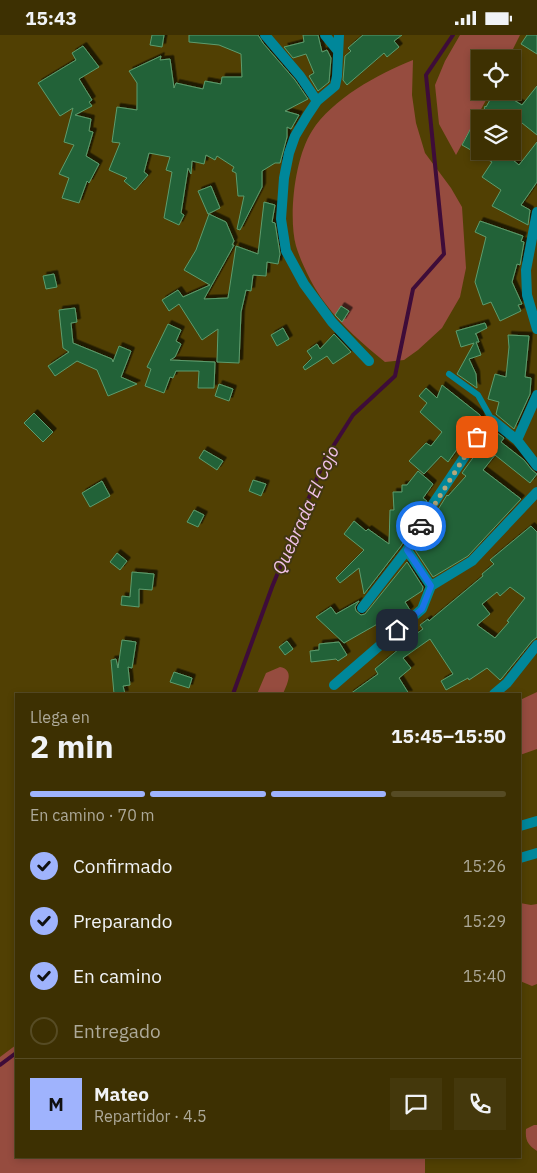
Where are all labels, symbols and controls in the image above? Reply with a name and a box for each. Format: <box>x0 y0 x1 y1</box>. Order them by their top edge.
text: 15:43 <box>25 6 77 30</box>
map controls <box>471 50 521 160</box>
button: locate <box>471 50 521 100</box>
button: layers <box>471 110 521 160</box>
pin <box>456 416 498 458</box>
icon: bag <box>463 423 491 451</box>
water label: Quebrada El Cojo <box>267 442 344 578</box>
courier <box>396 501 446 551</box>
icon: car <box>407 512 435 540</box>
pin <box>376 609 418 651</box>
icon: home <box>383 616 411 644</box>
text: Llega en <box>30 707 90 727</box>
text: 15:45–15:50 <box>391 724 506 748</box>
text: 2 min <box>30 725 114 767</box>
text: En camino · 70 m <box>30 805 155 825</box>
icon: check <box>30 852 58 880</box>
text: Confirmado <box>73 854 172 878</box>
text: 15:26 <box>463 856 506 876</box>
icon: check <box>30 907 58 935</box>
text: Preparando <box>73 909 172 933</box>
text: 15:29 <box>463 911 506 931</box>
icon: check <box>30 962 58 990</box>
text: En camino <box>73 964 162 988</box>
text: 15:40 <box>463 966 506 986</box>
text: Entregado <box>73 1019 161 1043</box>
button: chat <box>390 1078 442 1130</box>
button: phone <box>454 1078 506 1130</box>
text: Mateo <box>94 1082 149 1106</box>
text: M <box>48 1092 64 1116</box>
text: Repartidor · 4.5 <box>94 1106 207 1126</box>

